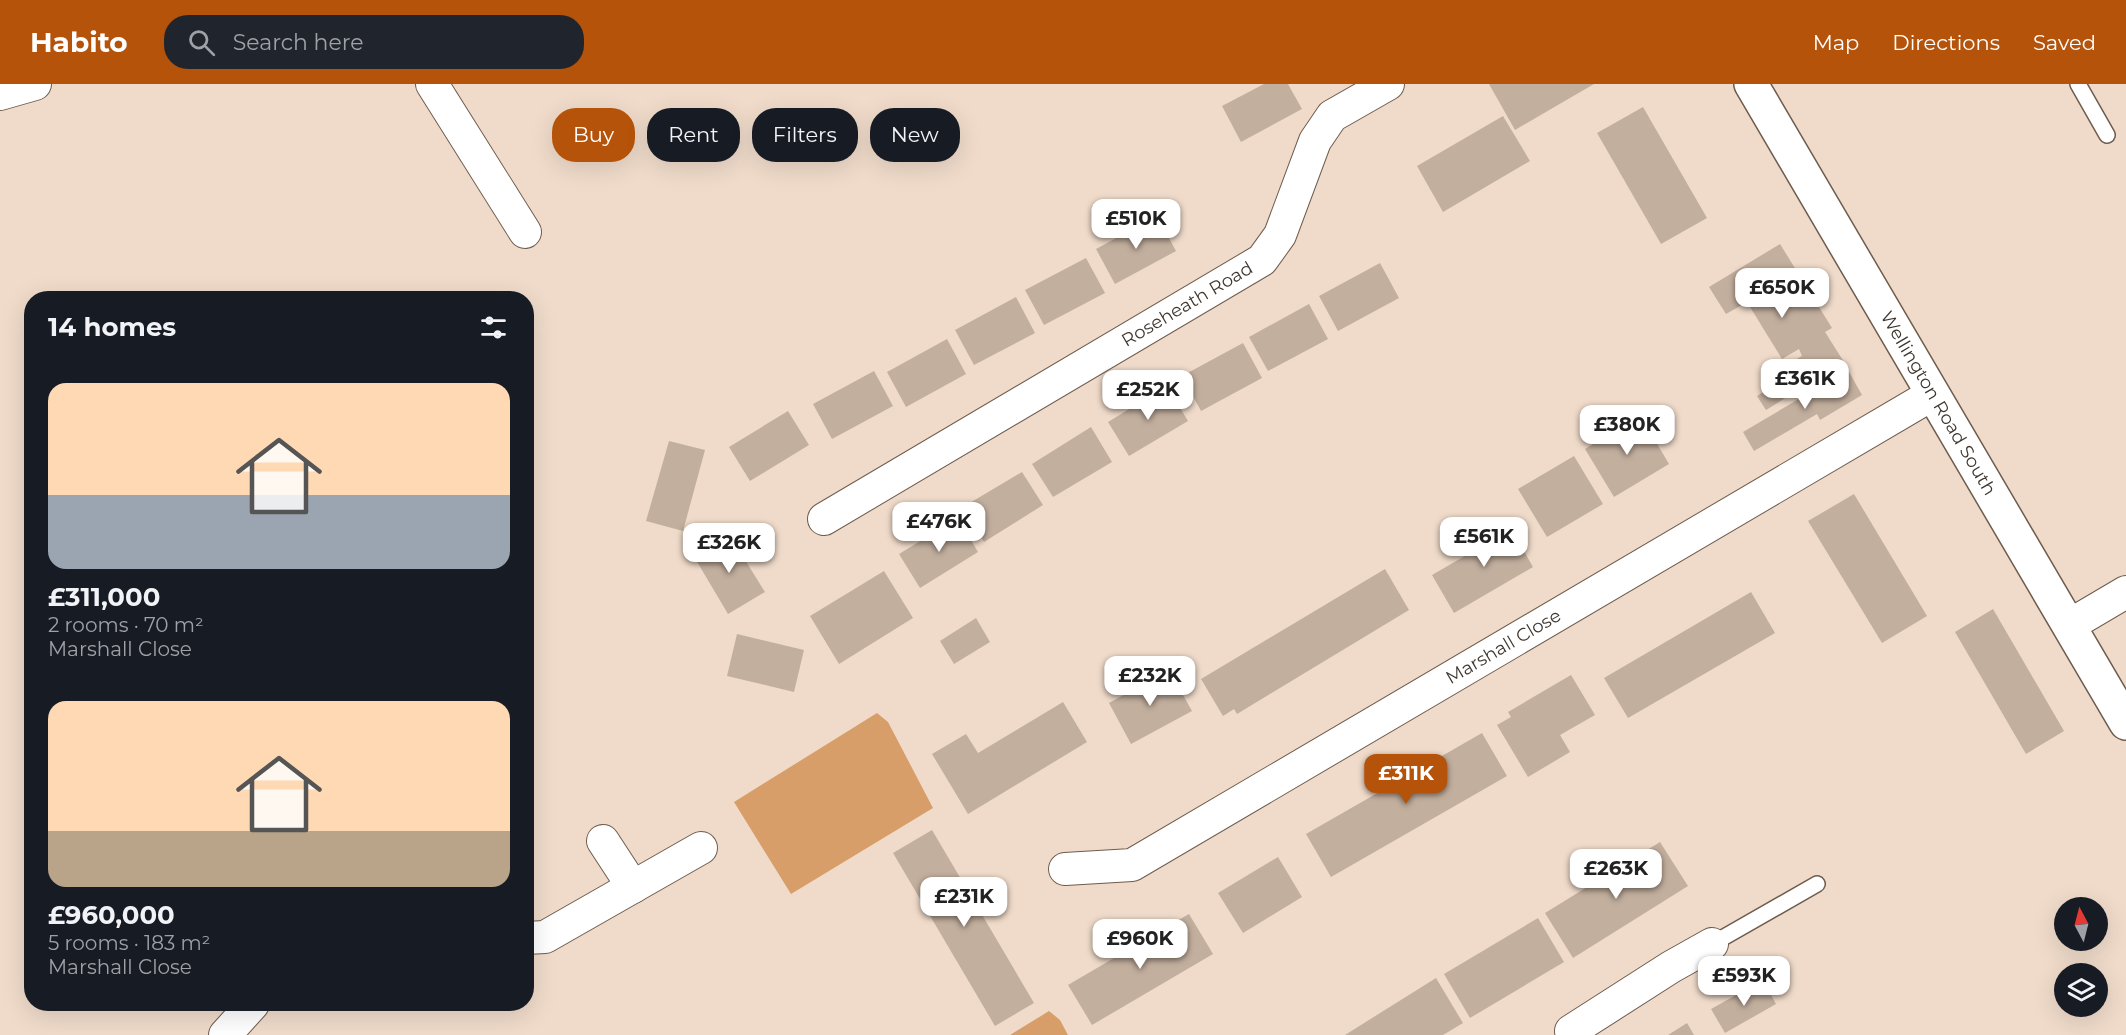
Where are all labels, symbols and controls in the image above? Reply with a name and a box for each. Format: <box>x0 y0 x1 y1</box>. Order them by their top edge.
search box <box>164 15 584 69</box>
text: Habito <box>30 25 128 59</box>
icon: search <box>185 26 218 59</box>
text: Search here <box>233 29 364 56</box>
text: Map <box>1813 30 1859 55</box>
text: Directions <box>1892 30 2000 55</box>
text: Saved <box>2033 30 2096 55</box>
chip: Buy <box>552 108 635 162</box>
chip: Rent <box>647 108 740 162</box>
chip: Filters <box>752 108 858 162</box>
chip: New <box>870 108 960 162</box>
pin: £510K <box>1094 199 1178 250</box>
text: £510K <box>1105 206 1167 230</box>
street label: Roseheath Road <box>1118 257 1257 352</box>
pin: £650K <box>1740 268 1824 319</box>
text: £650K <box>1749 275 1815 299</box>
street label: Wellington Road South <box>1876 307 2001 499</box>
text: 14 homes <box>48 311 176 343</box>
icon: filters <box>477 311 510 344</box>
pin: £361K <box>1763 359 1847 410</box>
text: £361K <box>1775 366 1835 390</box>
pin: £252K <box>1106 370 1190 421</box>
text: £252K <box>1116 377 1180 401</box>
pin: £380K <box>1585 405 1669 456</box>
text: £380K <box>1594 412 1660 436</box>
icon: home <box>225 422 333 530</box>
pin: £476K <box>897 502 981 553</box>
text: £476K <box>906 509 972 533</box>
pin: £561K <box>1442 517 1526 568</box>
pin: £326K <box>687 523 771 574</box>
text: £561K <box>1454 524 1514 548</box>
text: £326K <box>697 530 761 554</box>
text: £311,000 <box>48 581 160 613</box>
street label: Marshall Close <box>1442 604 1565 689</box>
text: 2 rooms · 70 m² <box>48 613 204 637</box>
text: Marshall Close <box>48 637 192 661</box>
pin: £232K <box>1108 656 1192 707</box>
text: £232K <box>1118 663 1182 687</box>
icon: home <box>225 740 333 848</box>
pin: £311K <box>1364 754 1448 805</box>
text: £311K <box>1378 761 1434 785</box>
pin: £263K <box>1574 849 1658 900</box>
text: £263K <box>1584 856 1648 880</box>
pin: £231K <box>922 877 1006 928</box>
text: £231K <box>934 884 994 908</box>
north arrow <box>2054 897 2108 951</box>
map controls <box>2054 897 2108 1017</box>
text: £960,000 <box>48 899 175 931</box>
pin: £960K <box>1098 919 1182 970</box>
text: £960K <box>1107 926 1173 950</box>
text: 5 rooms · 183 m² <box>48 931 210 955</box>
text: Marshall Close <box>48 955 192 979</box>
pin: £593K <box>1702 956 1786 1007</box>
text: £593K <box>1712 963 1776 987</box>
button: layers <box>2054 963 2108 1017</box>

